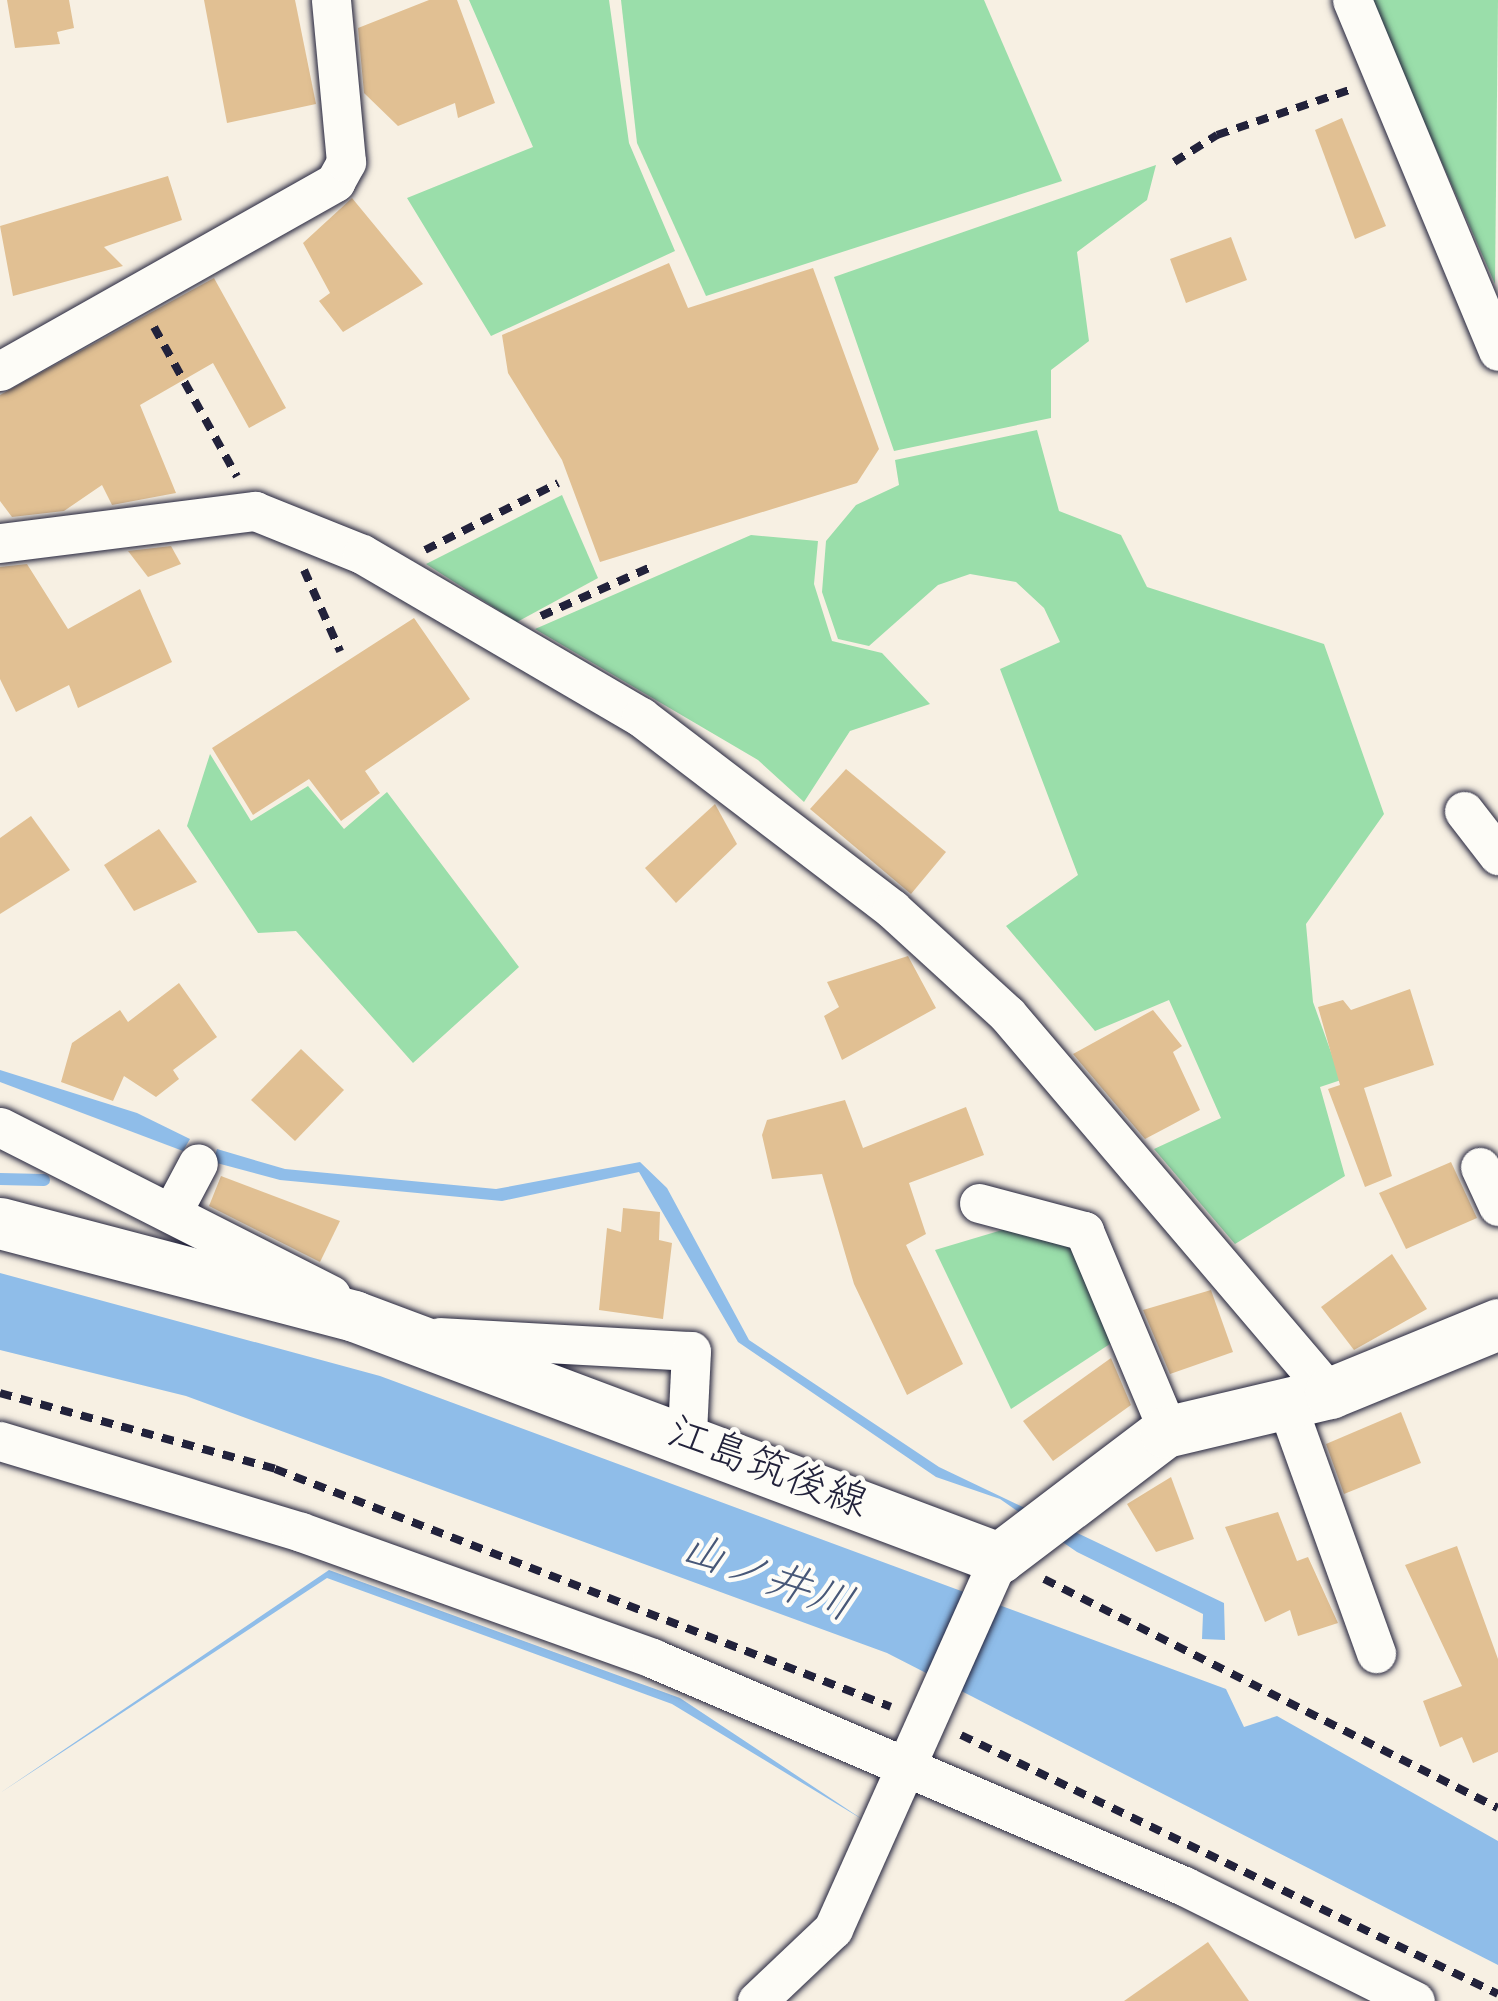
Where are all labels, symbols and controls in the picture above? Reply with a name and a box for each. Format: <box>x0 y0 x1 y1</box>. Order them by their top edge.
street label: 江島筑後線 <box>661 1406 875 1528</box>
water label: 山ノ井川 <box>673 1521 861 1633</box>

